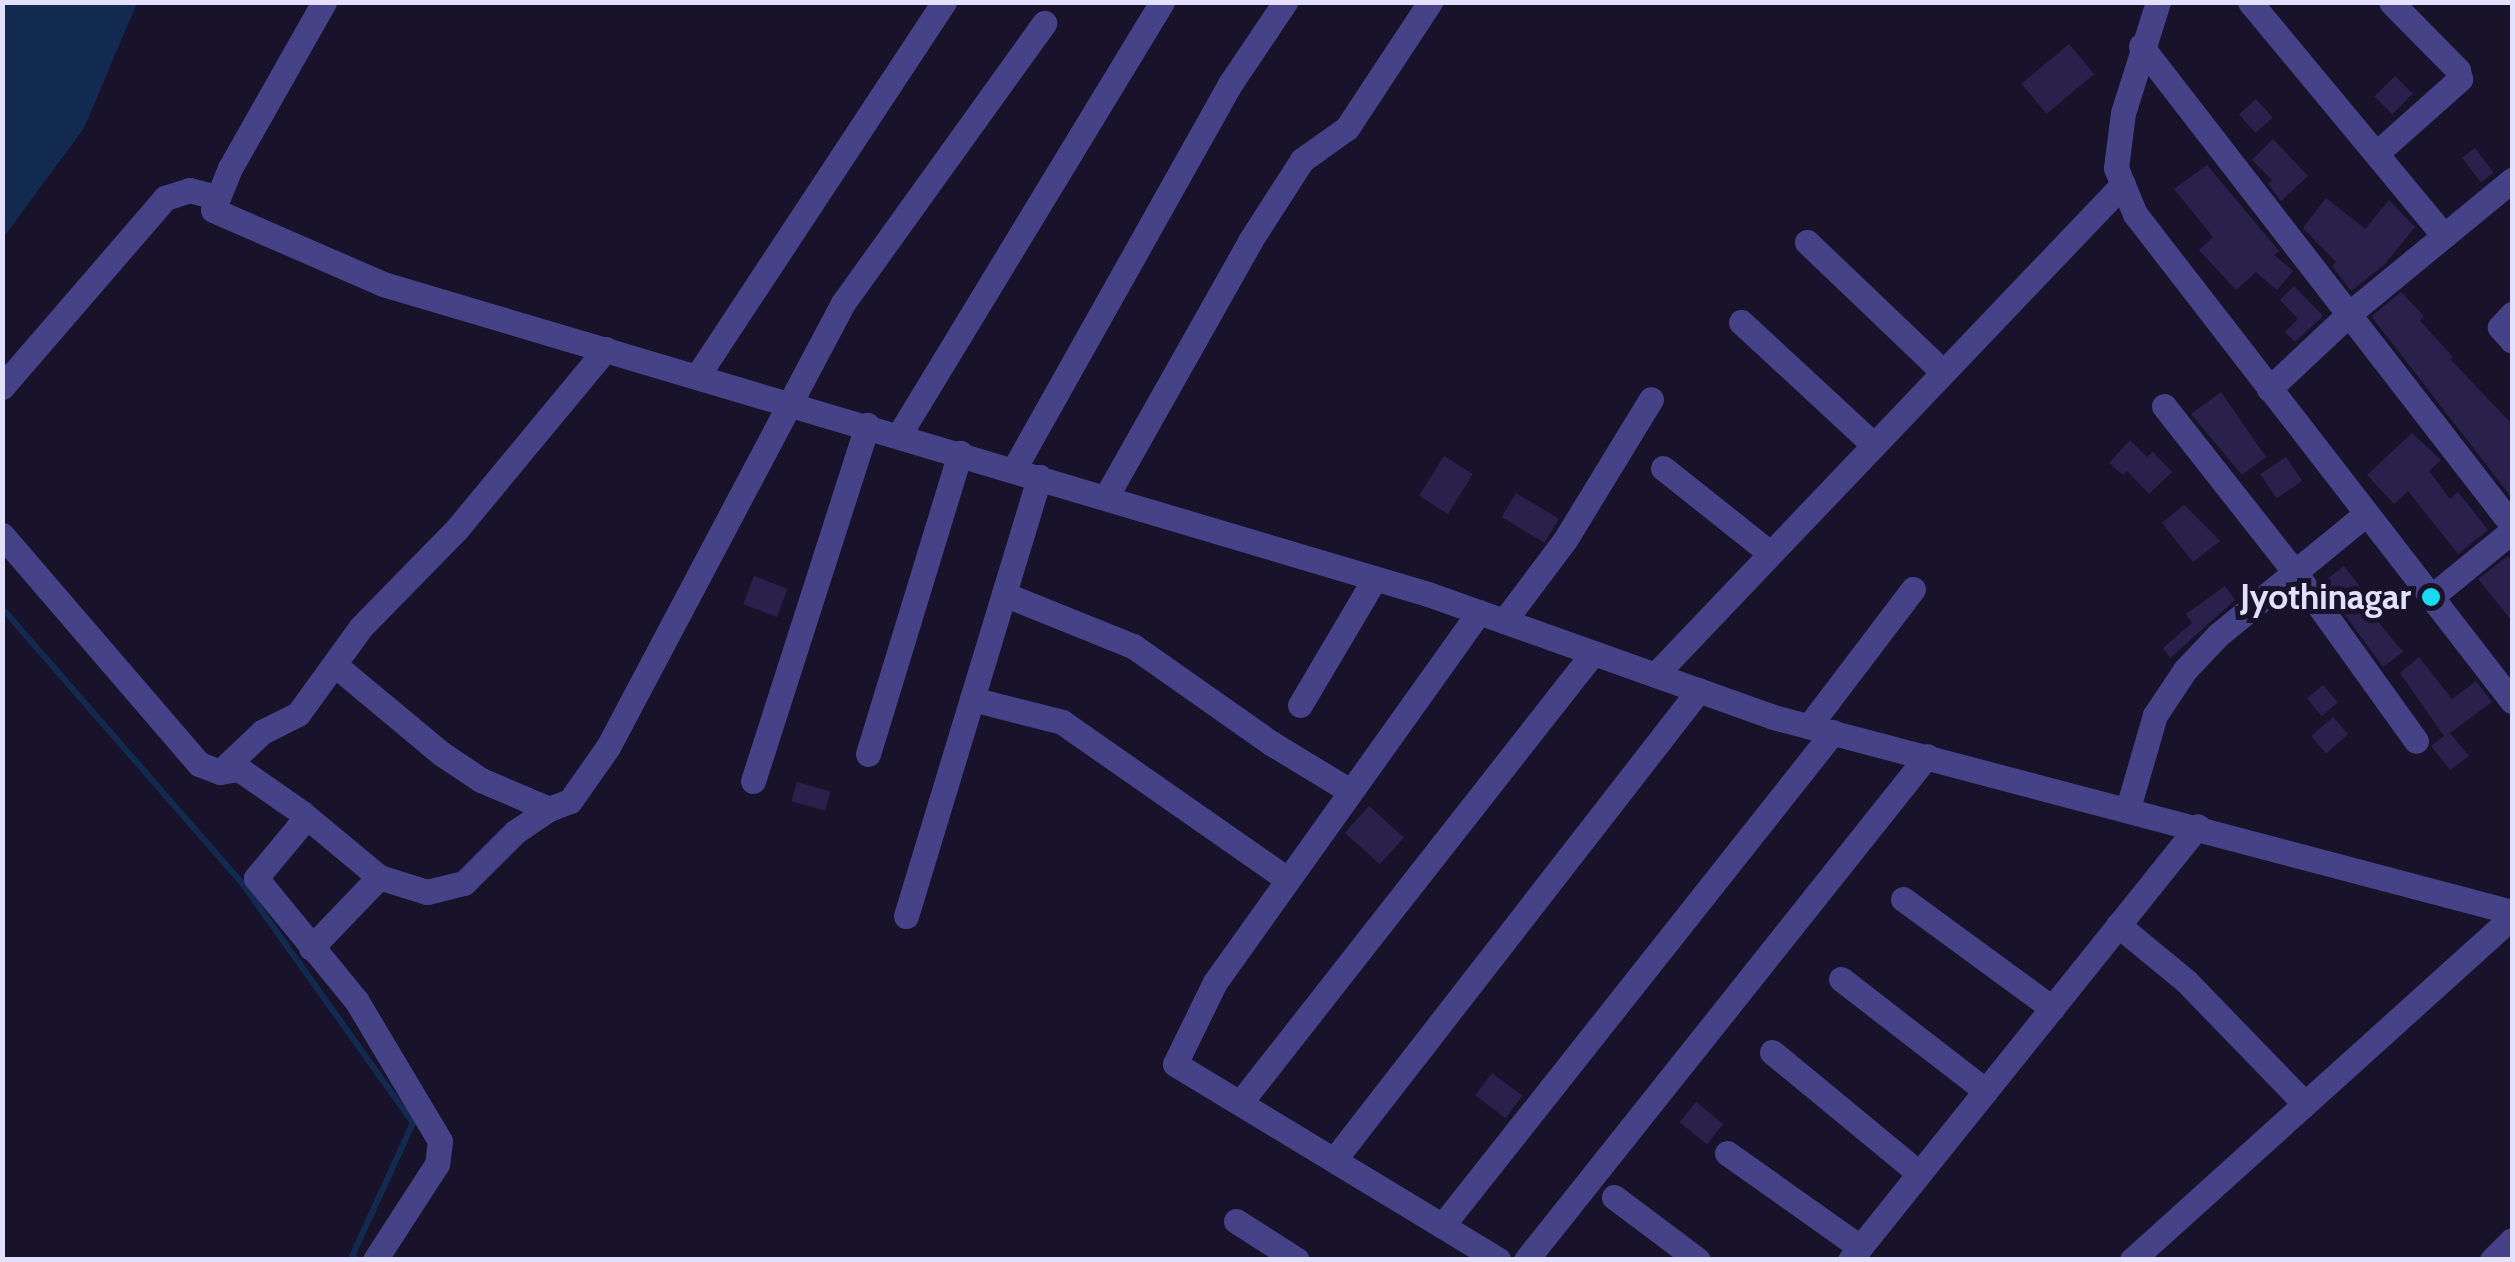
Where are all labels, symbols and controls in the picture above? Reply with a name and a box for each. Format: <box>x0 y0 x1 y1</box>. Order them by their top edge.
place label: Jyothinagar <box>2240 576 2411 618</box>
marker: Jyothinagar <box>2420 586 2442 608</box>

